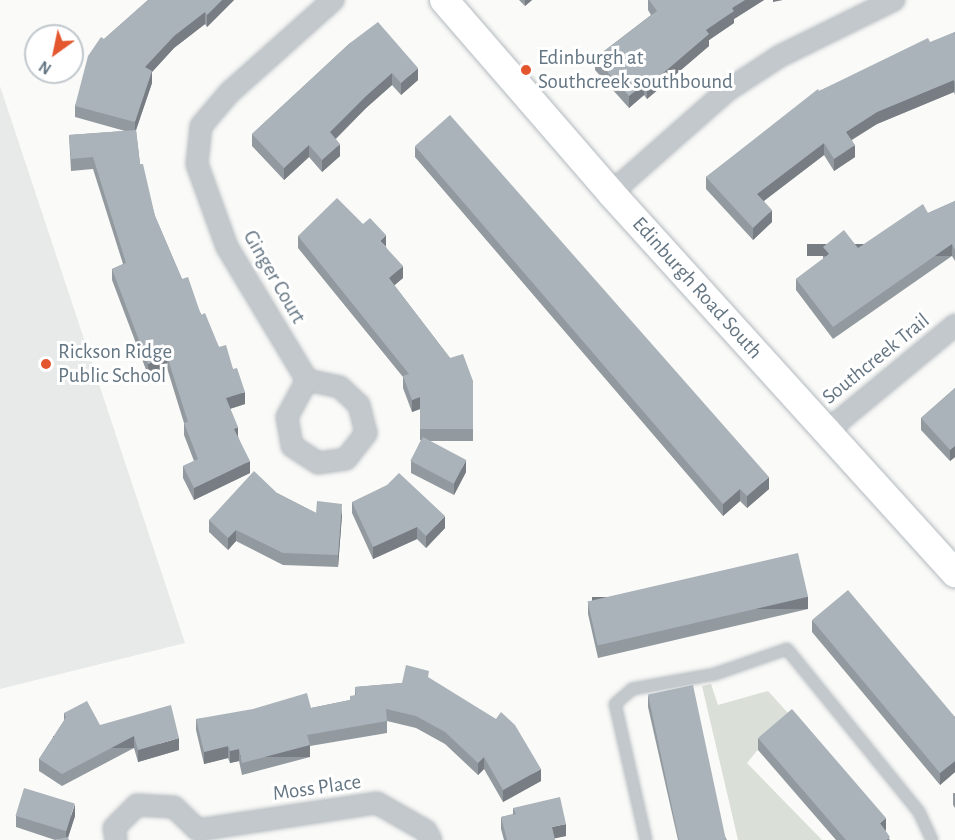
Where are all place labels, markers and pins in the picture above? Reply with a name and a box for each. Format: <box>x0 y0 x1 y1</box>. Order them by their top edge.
place label: Edinburgh at Southcreek southbound <box>538 45 733 95</box>
marker: Edinburgh at Southcreek southbound <box>519 63 533 77</box>
place label: Rickson Ridge Public School <box>58 339 172 389</box>
marker: Rickson Ridge Public School <box>39 357 53 371</box>

